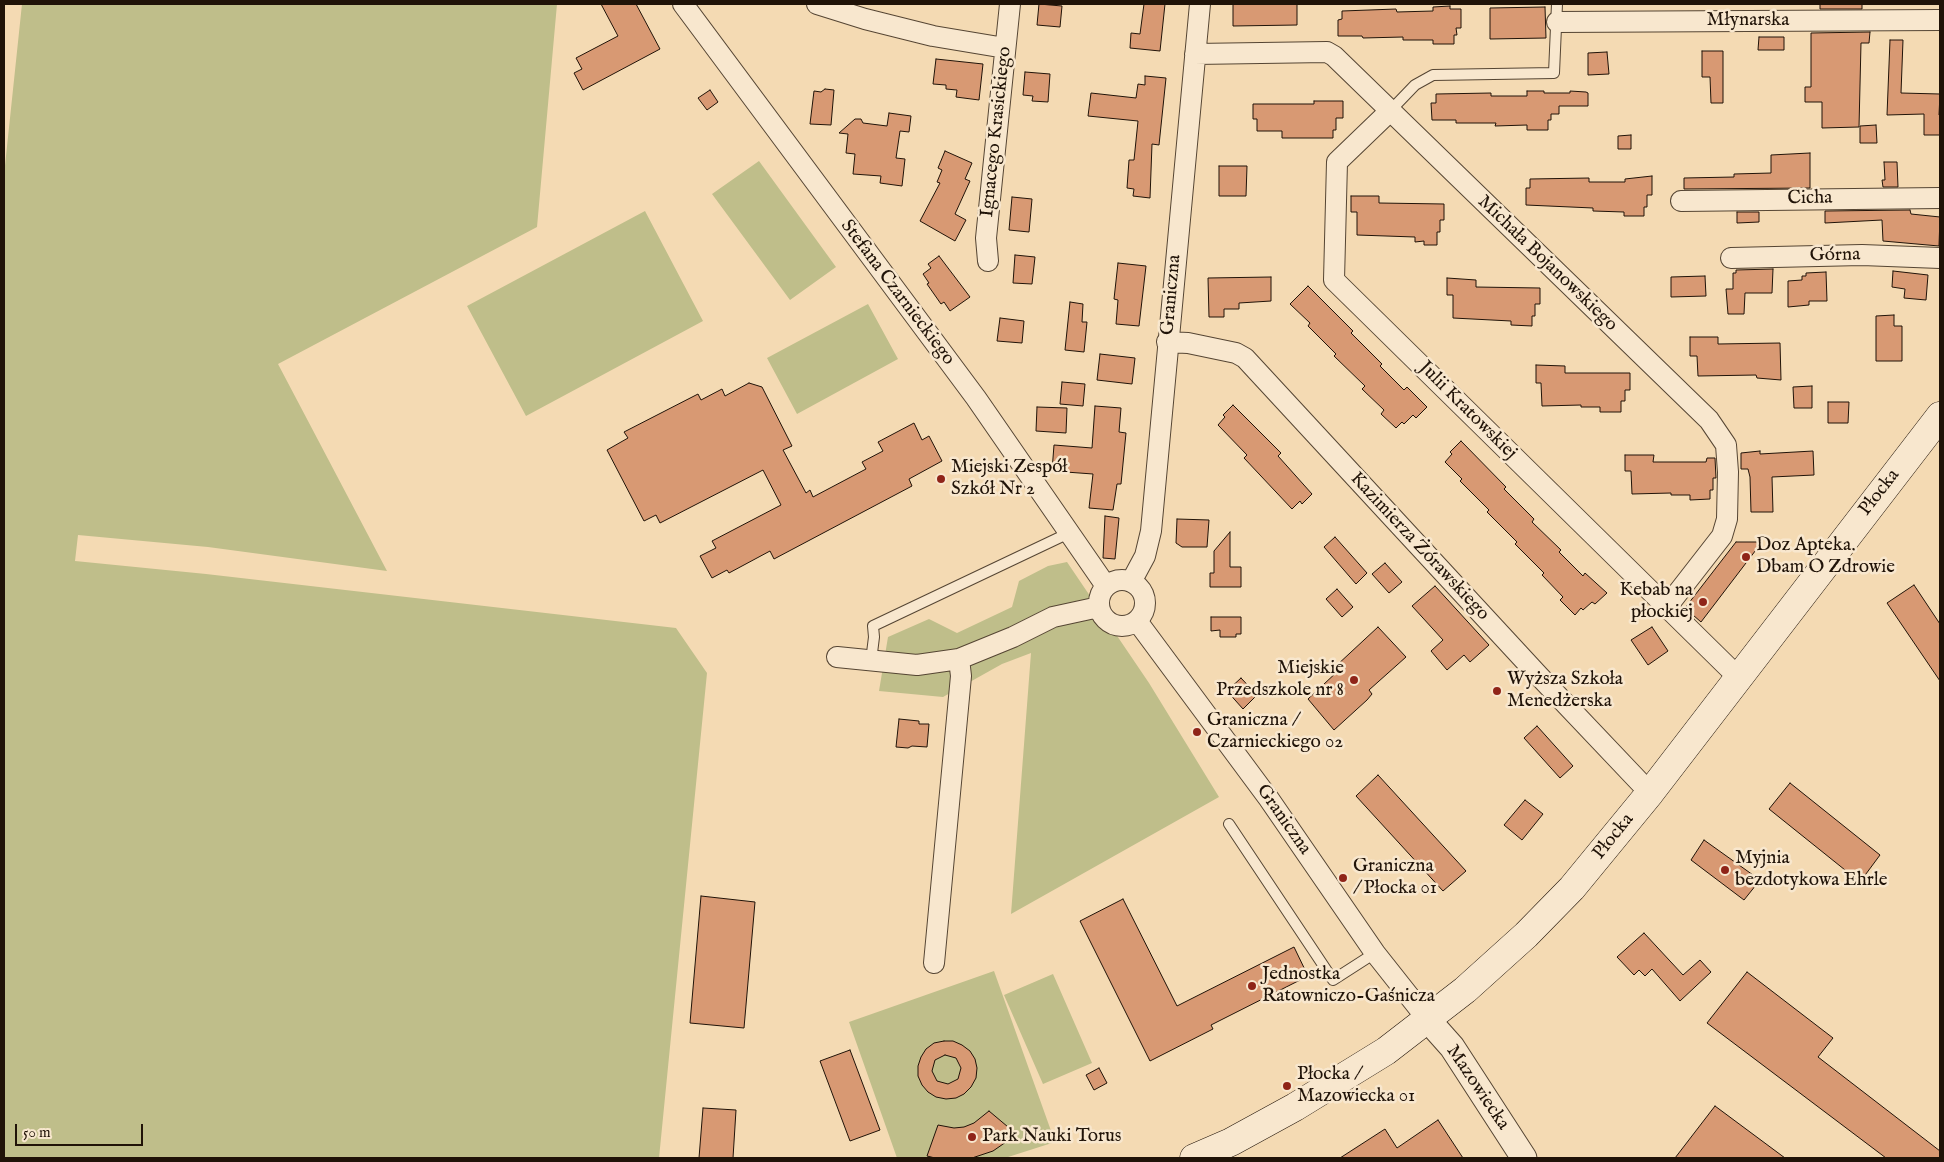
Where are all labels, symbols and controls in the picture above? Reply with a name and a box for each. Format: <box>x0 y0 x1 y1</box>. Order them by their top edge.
street label: Młynarska <box>1707 10 1789 32</box>
street label: Ignacego Krasickiego <box>977 46 1017 218</box>
street label: Cicha <box>1787 187 1833 211</box>
street label: Michała Bojanowskiego <box>1472 191 1622 337</box>
street label: Stefana Czarnieckiego <box>835 216 959 370</box>
street label: Górna <box>1810 244 1860 268</box>
street label: Graniczna <box>1157 254 1187 336</box>
street label: Julii Kratowskiej <box>1413 357 1521 465</box>
place label: Miejski Zespół Szkół Nr 2 <box>951 457 1068 501</box>
street label: Płocka <box>1855 465 1905 521</box>
street label: Kazimierza Żórawskiego <box>1344 468 1494 626</box>
marker: Miejski Zespół Szkół Nr 2 <box>935 473 947 485</box>
place label: Doz Apteka. Dbam O Zdrowie <box>1756 535 1895 579</box>
marker: Doz Apteka. Dbam O Zdrowie <box>1740 551 1752 563</box>
place label: Kebab na płockiej <box>1620 580 1693 624</box>
marker: Kebab na płockiej <box>1697 596 1709 608</box>
place label: Miejskie Przedszkole nr 8 <box>1216 658 1344 702</box>
place label: Wyższa Szkoła Menedżerska <box>1507 669 1623 713</box>
marker: Miejskie Przedszkole nr 8 <box>1348 674 1360 686</box>
marker: Wyższa Szkoła Menedżerska <box>1491 685 1503 697</box>
place label: Graniczna / Czarnieckiego 02 <box>1207 710 1343 754</box>
marker: Graniczna / Czarnieckiego 02 <box>1191 726 1203 738</box>
street label: Graniczna <box>1251 780 1315 860</box>
street label: Płocka <box>1589 809 1639 865</box>
place label: Myjnia bezdotykowa Ehrle <box>1735 848 1888 892</box>
place label: Graniczna / Płocka 01 <box>1353 856 1437 900</box>
marker: Myjnia bezdotykowa Ehrle <box>1719 864 1731 876</box>
marker: Graniczna / Płocka 01 <box>1337 872 1349 884</box>
place label: Jednostka Ratowniczo-Gaśnicza <box>1262 964 1435 1008</box>
marker: Jednostka Ratowniczo-Gaśnicza <box>1246 980 1258 992</box>
street label: Mazowiecka <box>1440 1041 1514 1135</box>
place label: Płocka / Mazowiecka 01 <box>1297 1064 1415 1108</box>
marker: Płocka / Mazowiecka 01 <box>1281 1080 1293 1092</box>
scale bar <box>18 1114 145 1146</box>
text: 50 m <box>23 1123 51 1142</box>
place label: Park Nauki Torus <box>982 1126 1121 1148</box>
marker: Park Nauki Torus <box>966 1131 978 1143</box>

